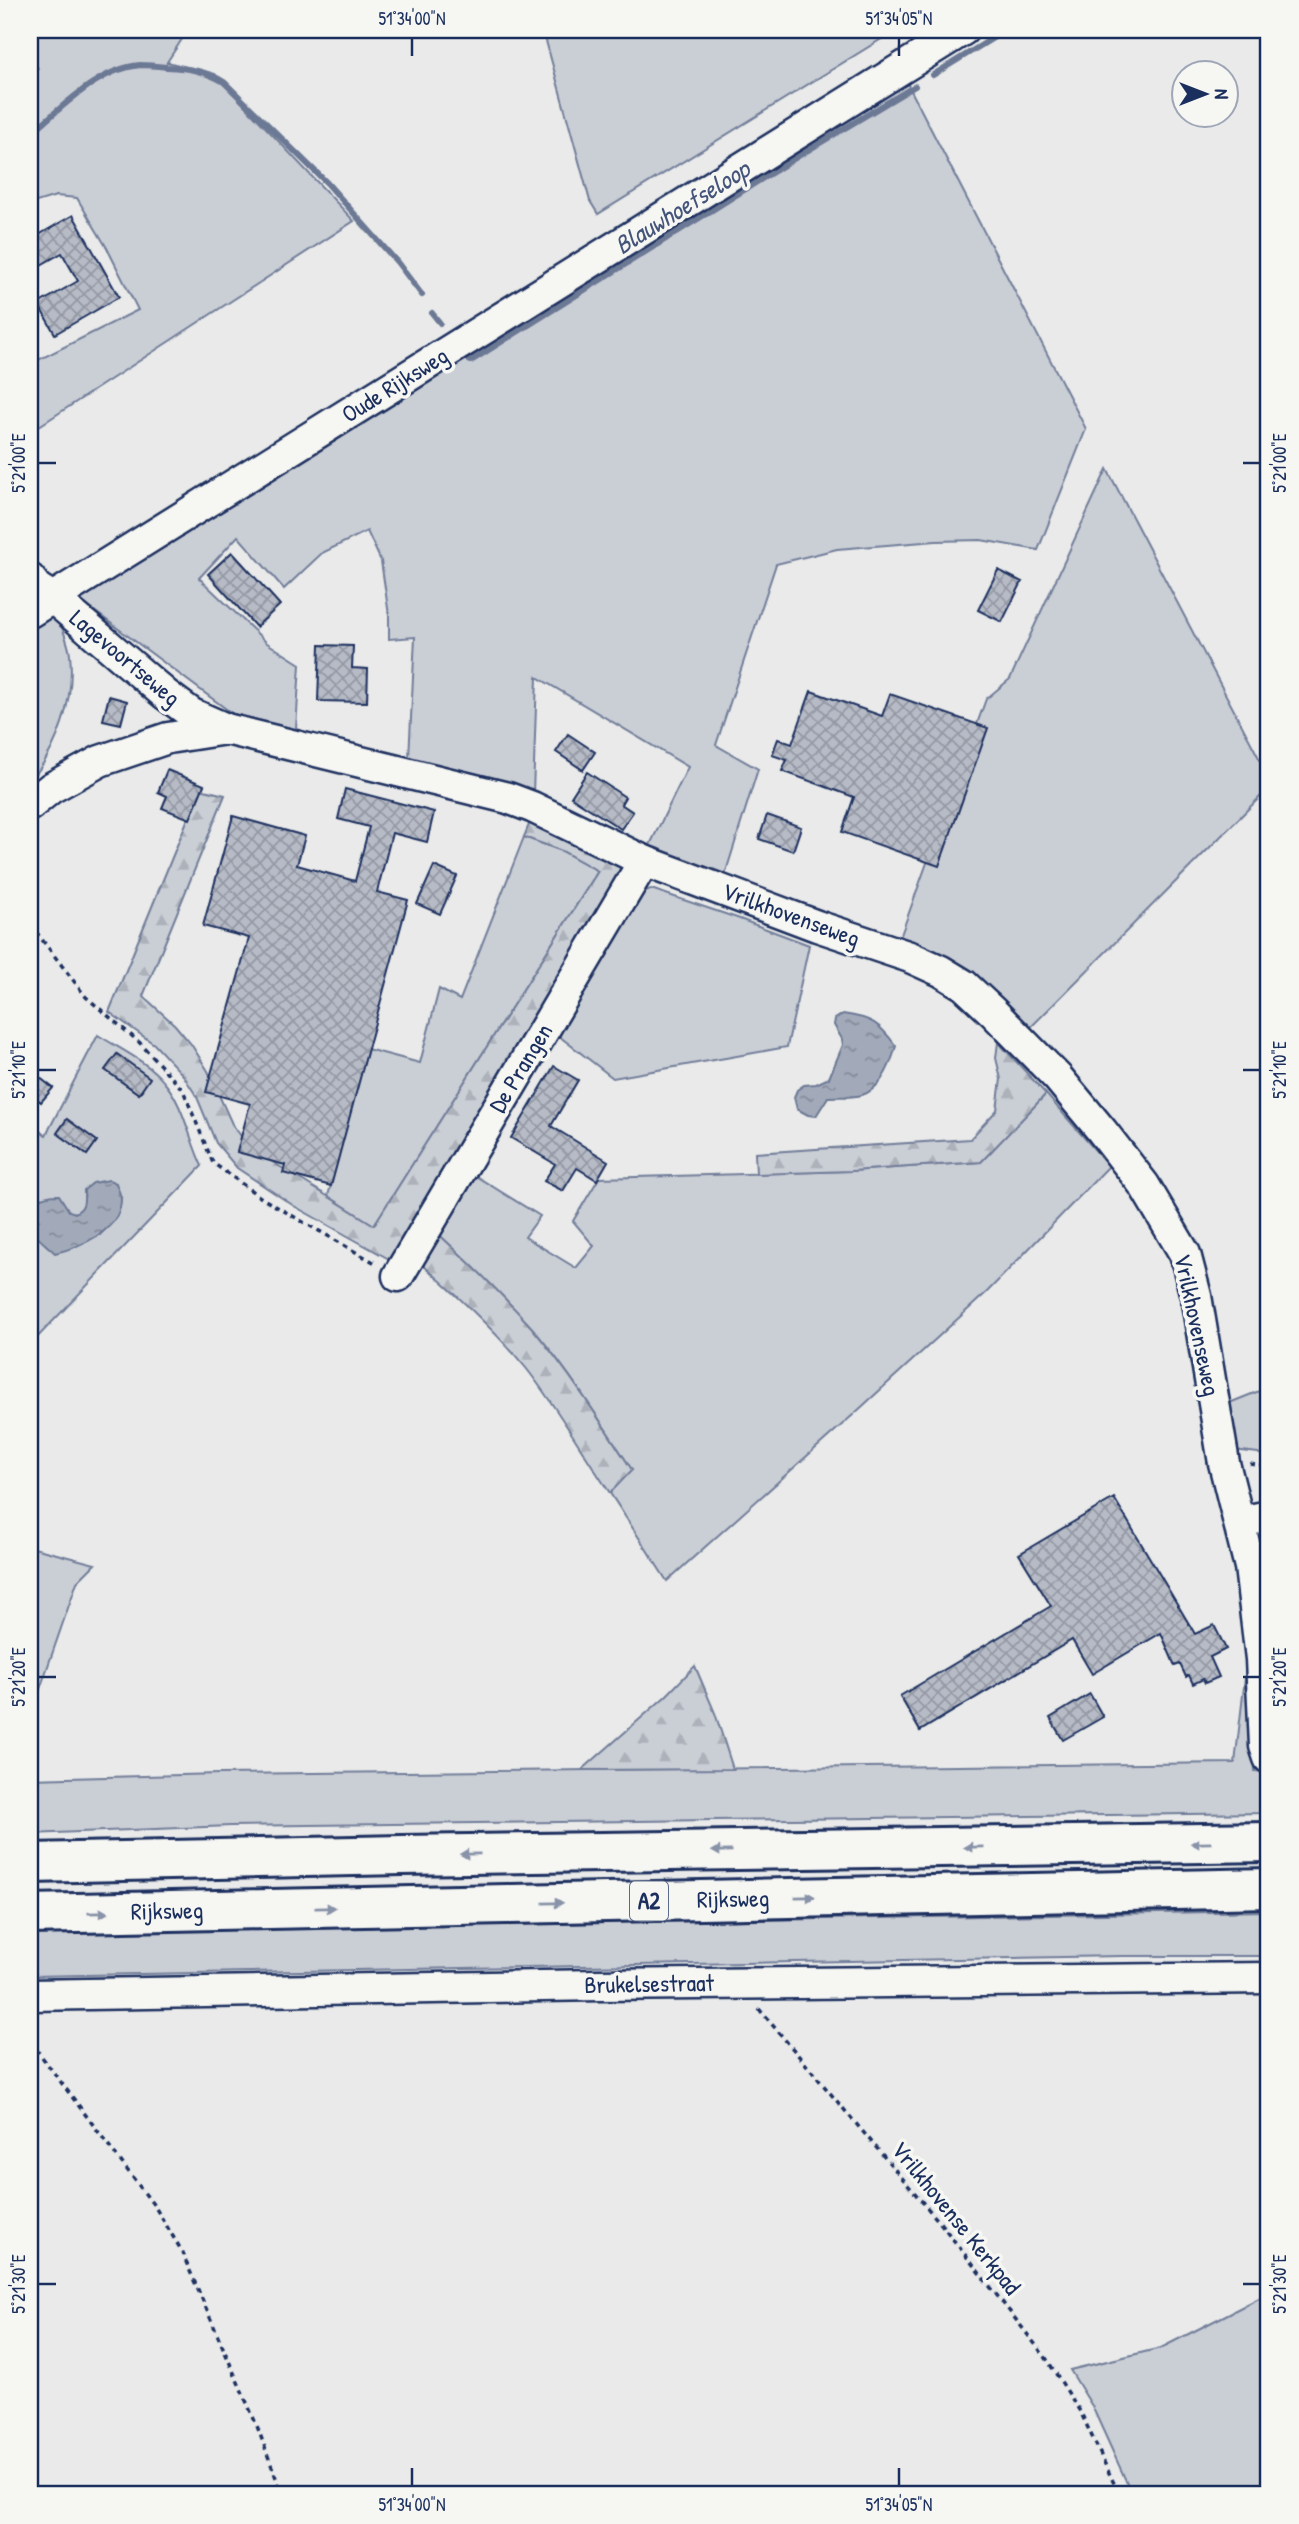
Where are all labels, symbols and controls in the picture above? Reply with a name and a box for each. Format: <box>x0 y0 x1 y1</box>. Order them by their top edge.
text: 51°34'00"N <box>378 6 446 31</box>
text: 51°34'05"N <box>866 6 932 31</box>
north arrow <box>1170 60 1240 130</box>
text: N <box>1209 89 1235 99</box>
water label: Blauwhoefseloop <box>608 150 758 263</box>
street label: Oude Rijksweg <box>335 339 454 429</box>
text: 5°21'00"E <box>6 433 31 493</box>
text: 5°21'00"E <box>1267 433 1292 493</box>
street label: Lagevoortseweg <box>64 602 188 713</box>
street label: Vrilkhovenseweg <box>718 874 865 954</box>
street label: De Prangen <box>481 1017 559 1118</box>
text: 5°21'10"E <box>6 1041 31 1099</box>
text: 5°21'10"E <box>1267 1041 1292 1099</box>
street label: Vrilkhovenseweg <box>1167 1251 1229 1399</box>
text: 5°21'20"E <box>6 1647 31 1707</box>
text: 5°21'20"E <box>1267 1647 1292 1707</box>
one-way arrow <box>1190 1838 1212 1849</box>
one-way arrow <box>962 1841 984 1853</box>
one-way arrow <box>710 1845 732 1856</box>
one-way arrow <box>458 1848 480 1860</box>
street label: Rijksweg <box>696 1881 769 1915</box>
road number: A2 <box>630 1882 668 1920</box>
one-way arrow <box>794 1891 816 1903</box>
street label: Rijksweg <box>130 1893 203 1927</box>
one-way arrow <box>542 1897 564 1908</box>
one-way arrow <box>315 1902 337 1914</box>
one-way arrow <box>87 1907 109 1919</box>
street label: Brukelsestraat <box>584 1966 715 2000</box>
street label: Vrilkhovense Kerkpad <box>885 2134 1029 2301</box>
text: 5°21'30"E <box>6 2254 31 2314</box>
text: 5°21'30"E <box>1267 2254 1292 2314</box>
text: 51°34'00"N <box>378 2492 446 2517</box>
text: 51°34'05"N <box>866 2492 932 2517</box>

